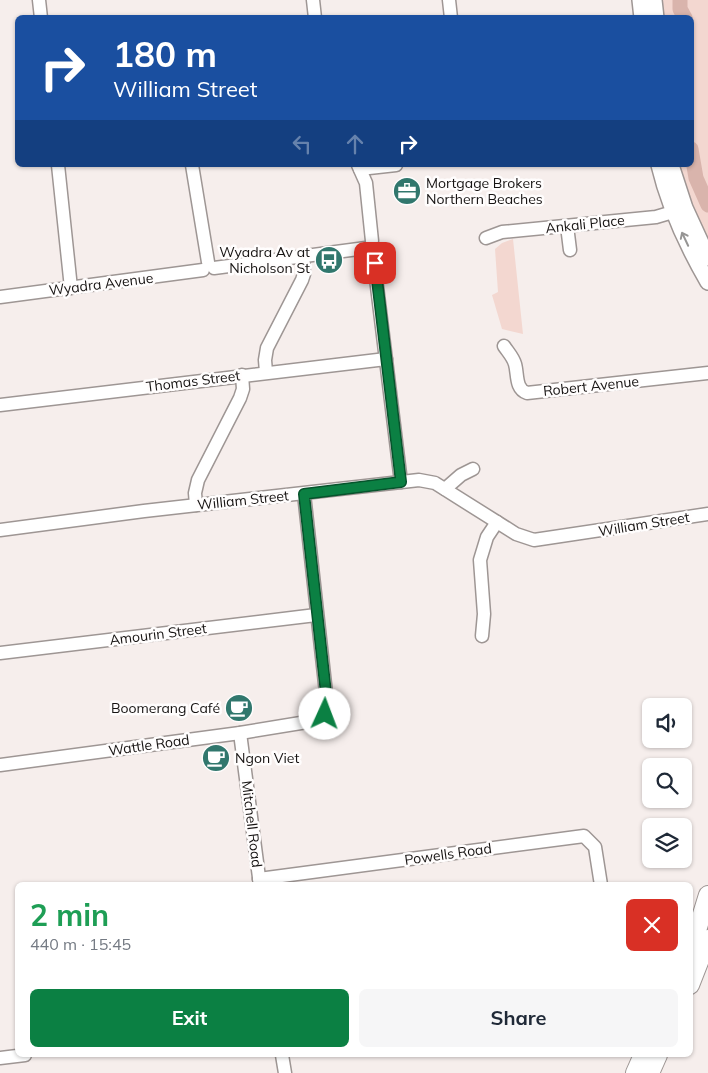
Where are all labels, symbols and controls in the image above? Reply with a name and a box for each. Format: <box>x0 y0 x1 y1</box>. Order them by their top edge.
text: 180 m <box>113 32 217 76</box>
icon: right <box>30 35 95 100</box>
text: William Street <box>113 75 258 103</box>
icon: left <box>288 130 316 158</box>
icon: ahead <box>341 130 369 158</box>
icon: right <box>394 130 422 158</box>
place label: Mortgage Brokers Northern Beaches <box>426 174 543 208</box>
office icon: Mortgage Brokers Northern Beaches <box>392 176 422 206</box>
street label: Ankali Place <box>544 211 626 237</box>
one-way arrow <box>679 232 689 247</box>
pin <box>354 242 396 284</box>
place label: Wyadra Av at Nicholson St <box>219 243 310 277</box>
bus stop icon: Wyadra Av at Nicholson St <box>314 245 344 275</box>
icon: arrive <box>361 249 389 277</box>
street label: Wyadra Avenue <box>48 269 154 299</box>
street label: Thomas Street <box>145 366 241 396</box>
street label: Robert Avenue <box>542 372 640 400</box>
street label: William Street <box>196 486 290 514</box>
street label: William Street <box>597 508 691 540</box>
street label: Amourin Street <box>108 619 208 649</box>
position arrow <box>298 687 350 739</box>
cafe icon: Boomerang Café <box>224 693 254 723</box>
map controls <box>642 698 692 868</box>
button: sound <box>642 698 692 748</box>
place label: Boomerang Café <box>111 699 220 717</box>
street label: Wattle Road <box>107 730 191 760</box>
cafe icon: Ngon Viet <box>201 743 231 773</box>
place label: Ngon Viet <box>235 749 299 767</box>
button: search <box>642 758 692 808</box>
street label: Mitchell Road <box>238 779 266 869</box>
button: layers <box>642 818 692 868</box>
street label: Powells Road <box>403 839 493 869</box>
text: 2 min <box>30 896 109 934</box>
button: close <box>626 899 678 951</box>
text: 440 m · 15:45 <box>30 934 131 954</box>
button: Exit <box>30 989 349 1047</box>
button: Share <box>359 989 678 1047</box>

